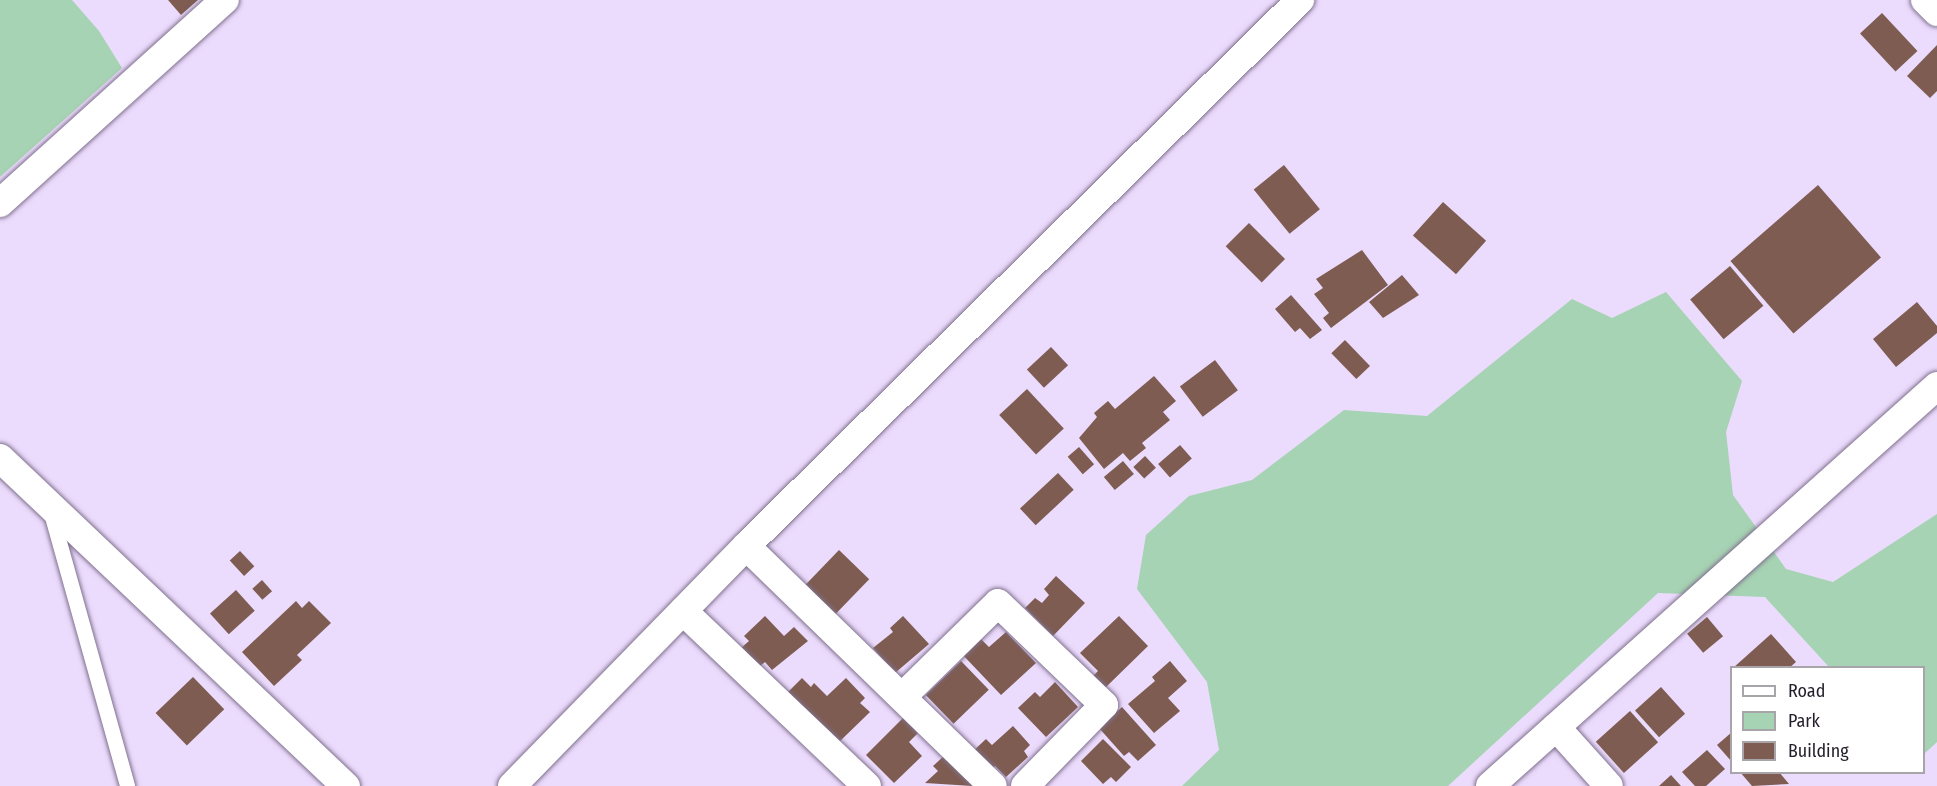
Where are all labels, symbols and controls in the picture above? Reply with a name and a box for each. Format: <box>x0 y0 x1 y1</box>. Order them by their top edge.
legend <box>1730 666 1925 774</box>
text: Road <box>1788 680 1825 702</box>
text: Park <box>1788 710 1820 732</box>
text: Building <box>1788 740 1849 762</box>

